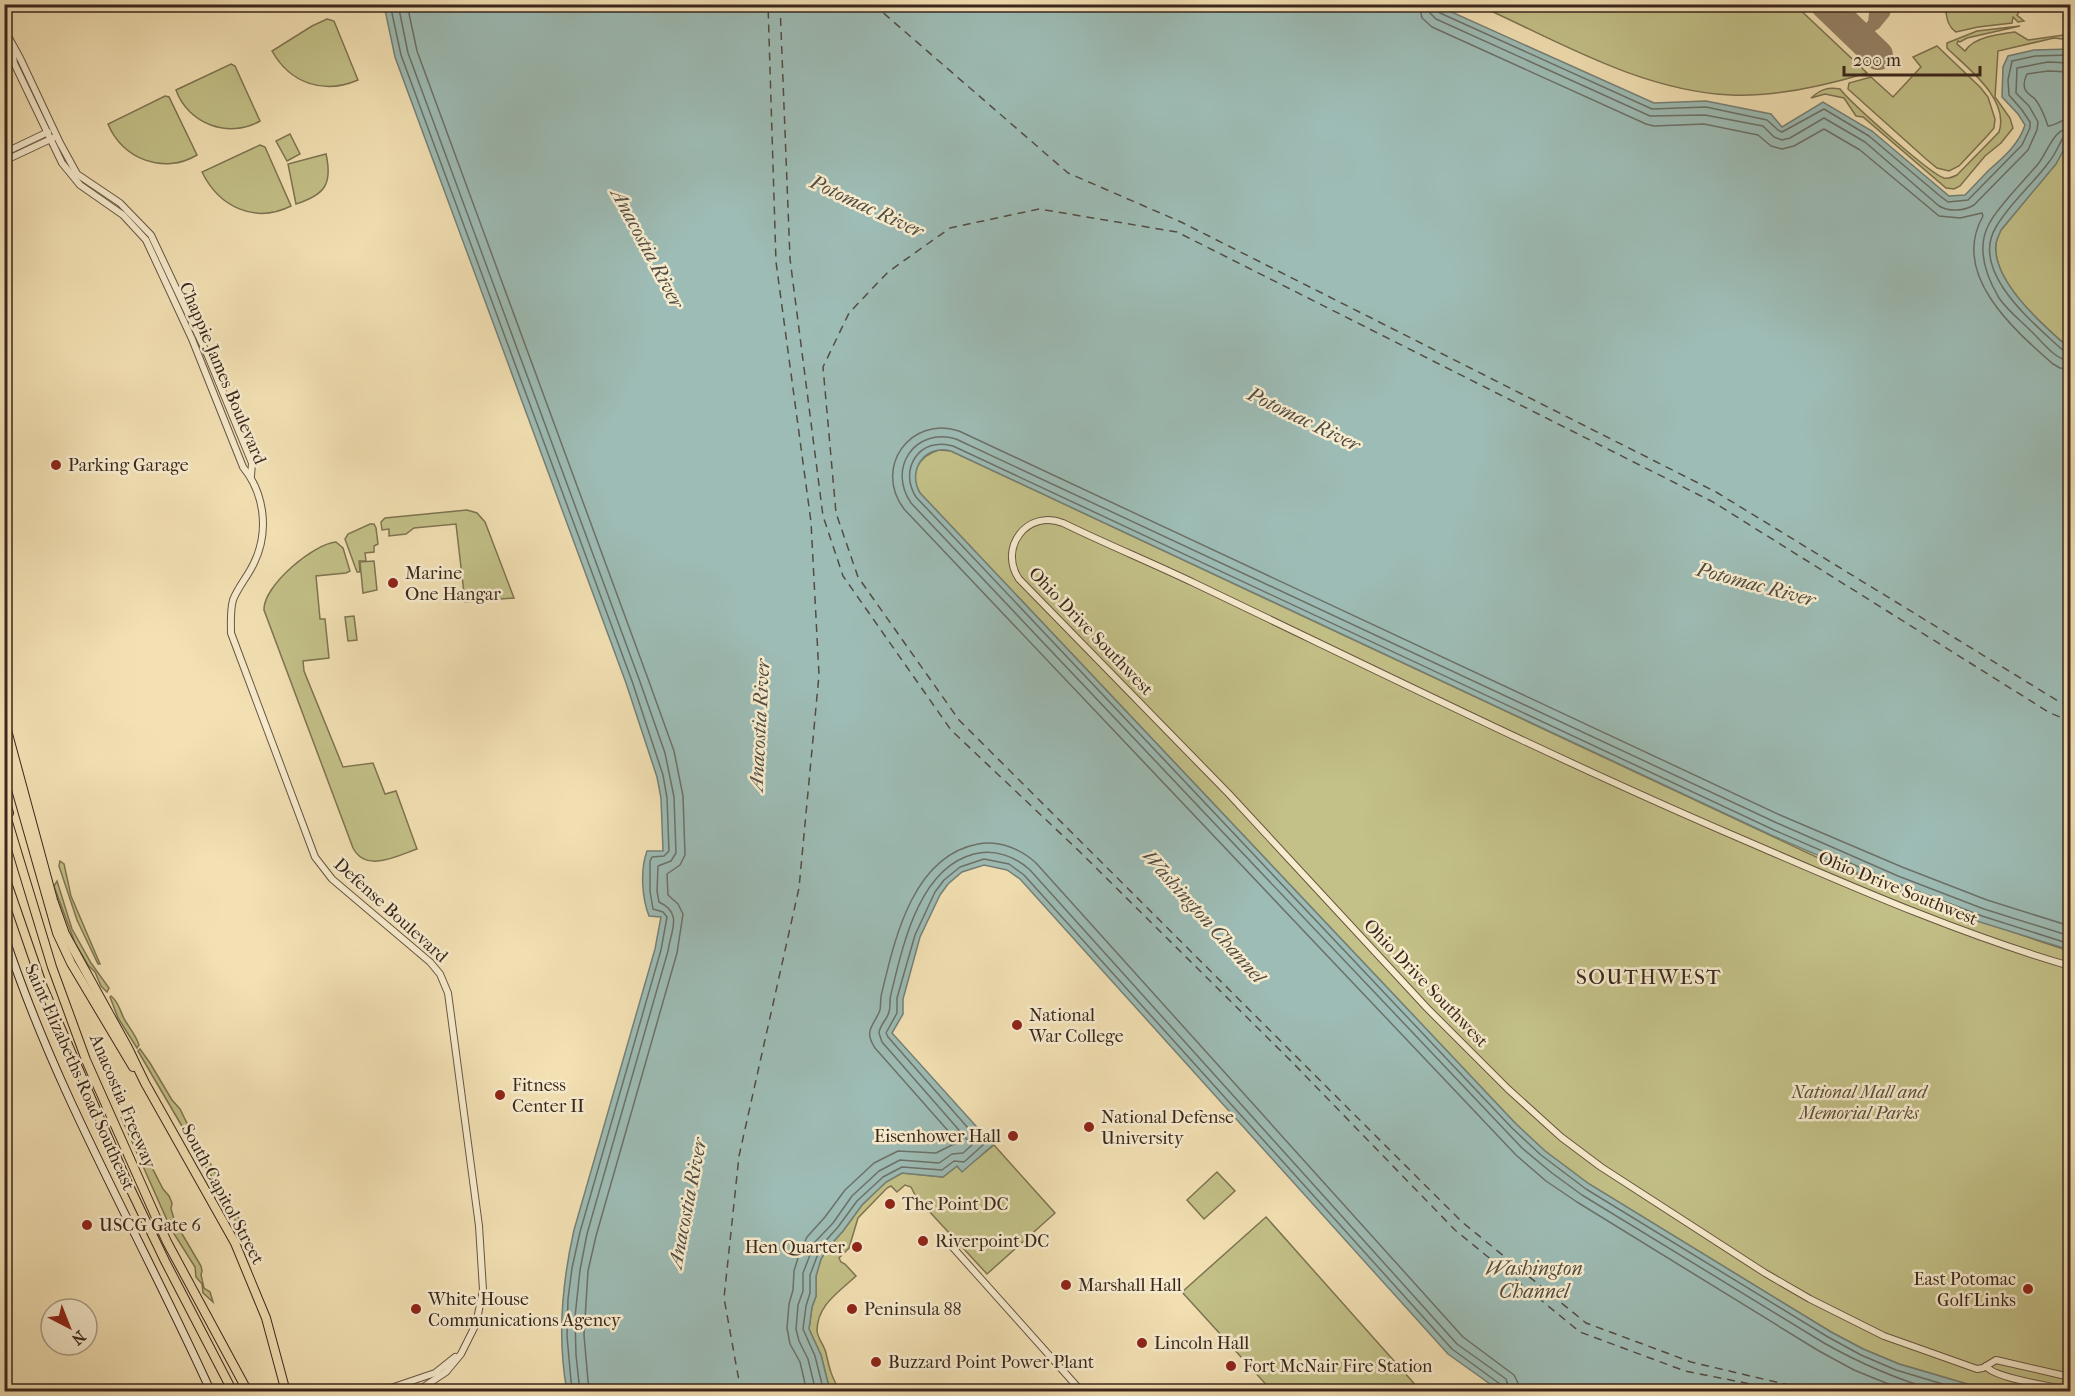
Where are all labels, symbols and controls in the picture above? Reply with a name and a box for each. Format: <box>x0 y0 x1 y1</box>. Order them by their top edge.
scale bar <box>1844 39 1980 77</box>
text: 200 m <box>1853 50 1901 71</box>
water label: Potomac River <box>806 170 929 244</box>
water label: Anacostia River <box>605 182 690 314</box>
street label: Chappie James Boulevard <box>175 279 271 468</box>
water label: Potomac River <box>1243 382 1366 457</box>
place label: Parking Garage <box>68 455 189 476</box>
marker: Parking Garage <box>49 458 63 472</box>
water label: Potomac River <box>1693 557 1820 612</box>
place label: Marine One Hangar <box>405 563 501 605</box>
street label: Ohio Drive Southwest <box>1024 563 1158 700</box>
marker: Marine One Hangar <box>386 576 400 590</box>
water label: Anacostia River <box>744 656 775 795</box>
water label: Washington Channel <box>1138 845 1271 989</box>
street label: Ohio Drive Southwest <box>1815 847 1981 930</box>
street label: Defense Boulevard <box>329 854 452 967</box>
street label: Ohio Drive Southwest <box>1359 915 1493 1052</box>
street label: Saint Elizabeths Road Southeast <box>20 961 139 1194</box>
district label: SOUTHWEST <box>1576 965 1722 989</box>
place label: National War College <box>1028 1005 1124 1047</box>
marker: National War College <box>1010 1018 1024 1032</box>
street label: Anacostia Freeway <box>84 1030 161 1173</box>
place label: Fitness Center II <box>512 1075 584 1117</box>
park label: National Mall and Memorial Parks <box>1791 1082 1929 1124</box>
marker: Fitness Center II <box>493 1088 507 1102</box>
place label: National Defense University <box>1101 1107 1234 1149</box>
street label: South Capitol Street <box>177 1120 269 1268</box>
marker: National Defense University <box>1082 1120 1096 1134</box>
place label: Eisenhower Hall <box>874 1126 1001 1147</box>
marker: Eisenhower Hall <box>1006 1129 1020 1143</box>
water label: Anacostia River <box>663 1134 712 1273</box>
place label: The Point DC <box>902 1194 1009 1215</box>
marker: The Point DC <box>883 1197 897 1211</box>
place label: USCG Gate 6 <box>99 1215 201 1236</box>
marker: USCG Gate 6 <box>80 1218 94 1232</box>
place label: Riverpoint DC <box>935 1231 1049 1252</box>
marker: Riverpoint DC <box>916 1234 930 1248</box>
place label: Hen Quarter <box>745 1237 845 1258</box>
marker: Hen Quarter <box>850 1240 864 1254</box>
water label: Washington Channel <box>1485 1257 1583 1303</box>
place label: East Potomac Golf Links <box>1914 1269 2016 1311</box>
place label: Marshall Hall <box>1078 1275 1182 1296</box>
marker: Marshall Hall <box>1059 1278 1073 1292</box>
marker: East Potomac Golf Links <box>2021 1282 2035 1296</box>
place label: White House Communications Agency <box>427 1289 622 1331</box>
north arrow <box>39 1297 99 1357</box>
place label: Peninsula 88 <box>864 1299 962 1320</box>
marker: White House Communications Agency <box>409 1302 423 1316</box>
marker: Peninsula 88 <box>845 1302 859 1316</box>
text: N <box>67 1327 90 1349</box>
place label: Lincoln Hall <box>1154 1333 1249 1354</box>
marker: Lincoln Hall <box>1135 1336 1149 1350</box>
place label: Buzzard Point Power Plant <box>888 1352 1095 1373</box>
marker: Buzzard Point Power Plant <box>869 1355 883 1369</box>
place label: Fort McNair Fire Station <box>1243 1356 1433 1377</box>
marker: Fort McNair Fire Station <box>1224 1359 1238 1373</box>

